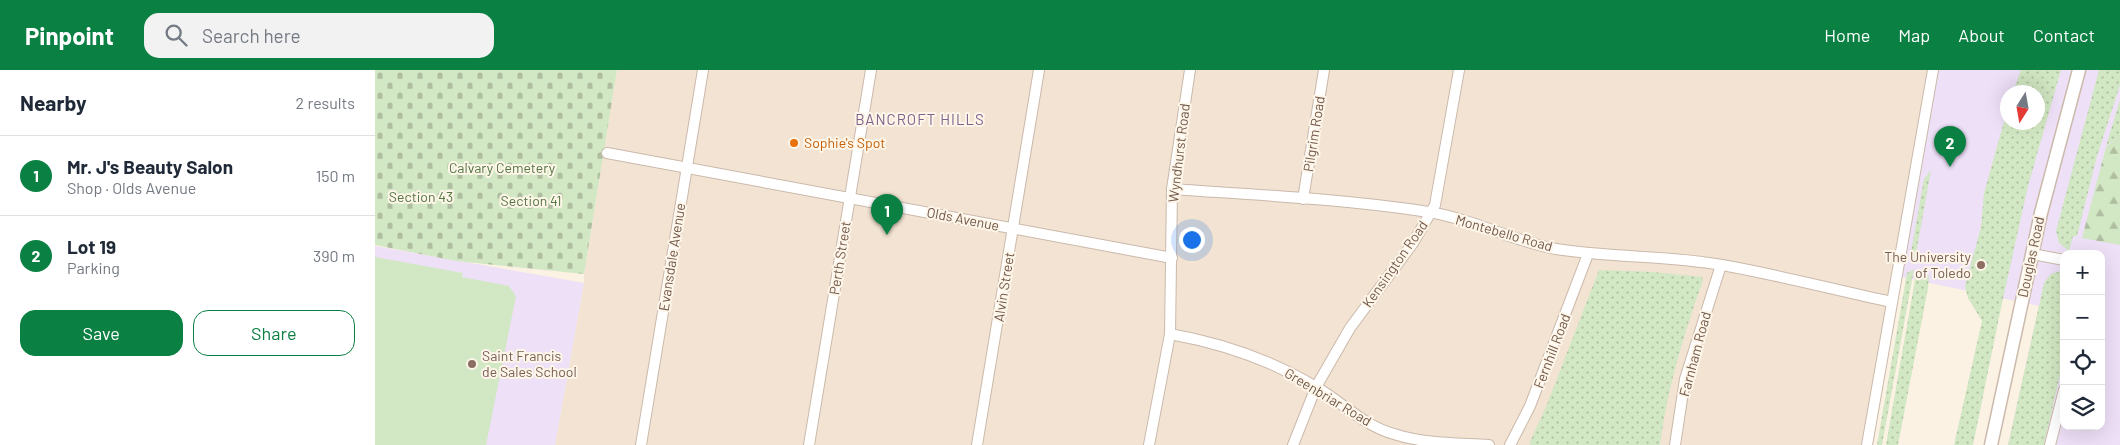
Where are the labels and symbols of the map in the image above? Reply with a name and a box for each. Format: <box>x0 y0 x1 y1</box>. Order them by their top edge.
north arrow <box>2000 85 2045 130</box>
street label: Pilgrim Road <box>1299 95 1328 173</box>
street label: Wyndhurst Road <box>1164 103 1193 203</box>
district label: BANCROFT HILLS <box>855 110 985 128</box>
pin: 2 <box>1934 126 1966 167</box>
place label: Sophie's Spot <box>804 134 885 151</box>
marker: Sophie's Spot <box>788 137 800 149</box>
park label: Calvary Cemetery <box>449 159 556 176</box>
park label: Section 43 <box>389 188 453 205</box>
park label: Section 41 <box>501 192 561 209</box>
pin: 1 <box>871 194 903 235</box>
street label: Evansdale Avenue <box>655 202 688 312</box>
street label: Olds Avenue <box>925 203 1001 234</box>
street label: Montebello Road <box>1454 211 1555 255</box>
street label: Douglas Road <box>2014 215 2047 299</box>
street label: Kensington Road <box>1358 217 1431 311</box>
street label: Perth Street <box>825 220 854 296</box>
your location <box>1179 227 1205 253</box>
place label: The University of Toledo <box>1884 248 1972 281</box>
street label: Alvin Street <box>990 251 1017 323</box>
marker: The University of Toledo <box>1975 259 1987 271</box>
street label: Farnham Road <box>1675 309 1714 398</box>
street label: Fernhill Road <box>1529 311 1574 391</box>
place label: Saint Francis de Sales School <box>482 347 577 380</box>
marker: Saint Francis de Sales School <box>466 358 478 370</box>
street label: Greenbriar Road <box>1282 364 1375 429</box>

